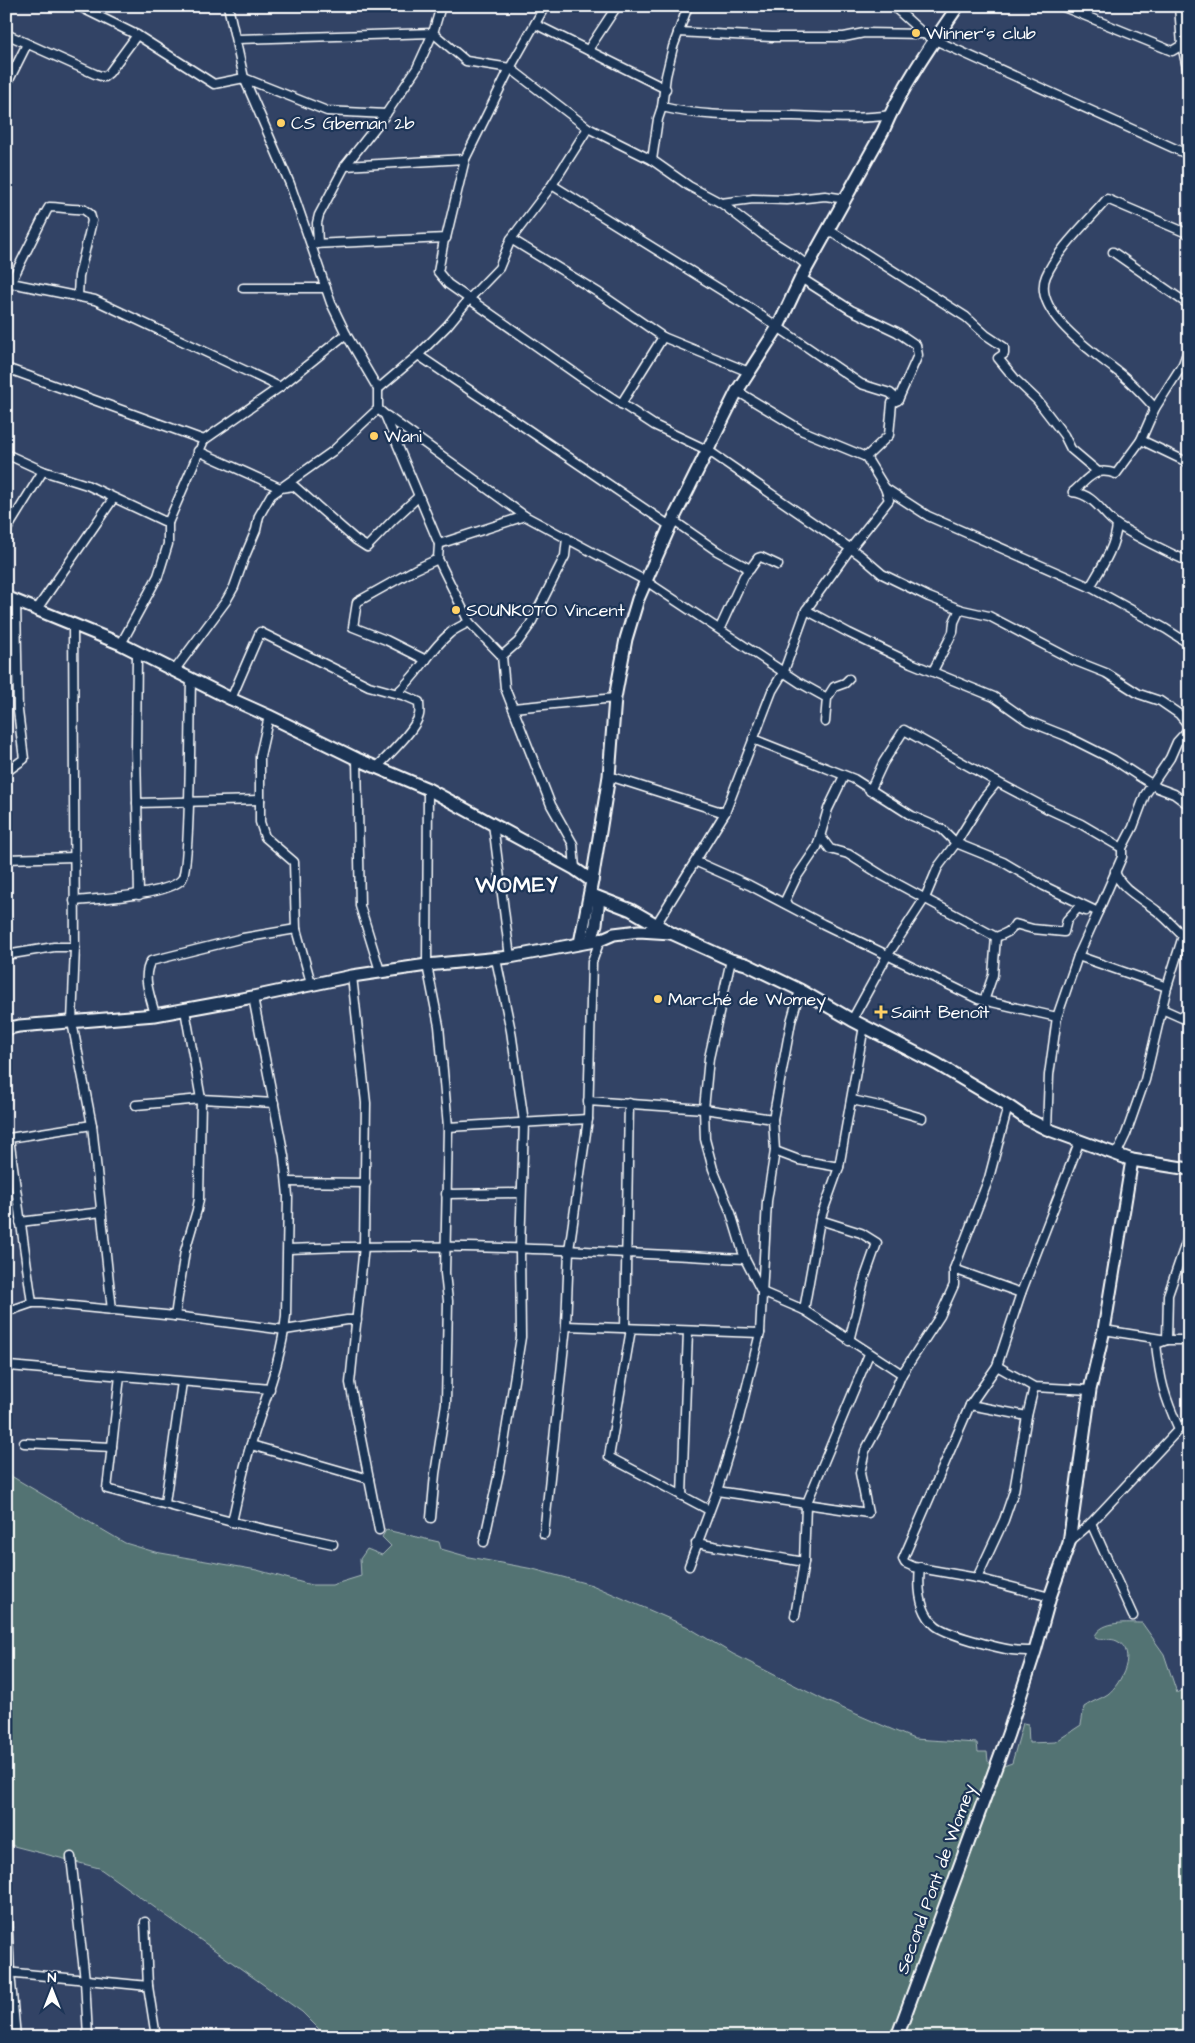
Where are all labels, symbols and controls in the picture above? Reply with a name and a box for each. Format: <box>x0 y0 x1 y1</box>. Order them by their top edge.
place label: Winner's club <box>926 21 1036 46</box>
marker: Winner's club <box>910 27 922 39</box>
place label: CS Gbeman 2b <box>291 111 415 136</box>
marker: CS Gbeman 2b <box>275 117 287 129</box>
place label: Wani <box>384 424 422 449</box>
marker: Wani <box>368 430 380 442</box>
place label: SOUNKOTO Vincent <box>466 598 626 623</box>
marker: SOUNKOTO Vincent <box>450 604 462 616</box>
district label: WOMEY <box>474 870 559 901</box>
place label: Marché de Womey <box>668 987 826 1013</box>
marker: Marché de Womey <box>652 993 664 1005</box>
place label: Saint Benoît <box>891 1000 990 1025</box>
marker: Saint Benoît <box>875 1006 887 1018</box>
street label: Second Pont de Womey <box>890 1781 983 1978</box>
north arrow <box>28 1966 78 2016</box>
text: N <box>48 1968 57 1988</box>

